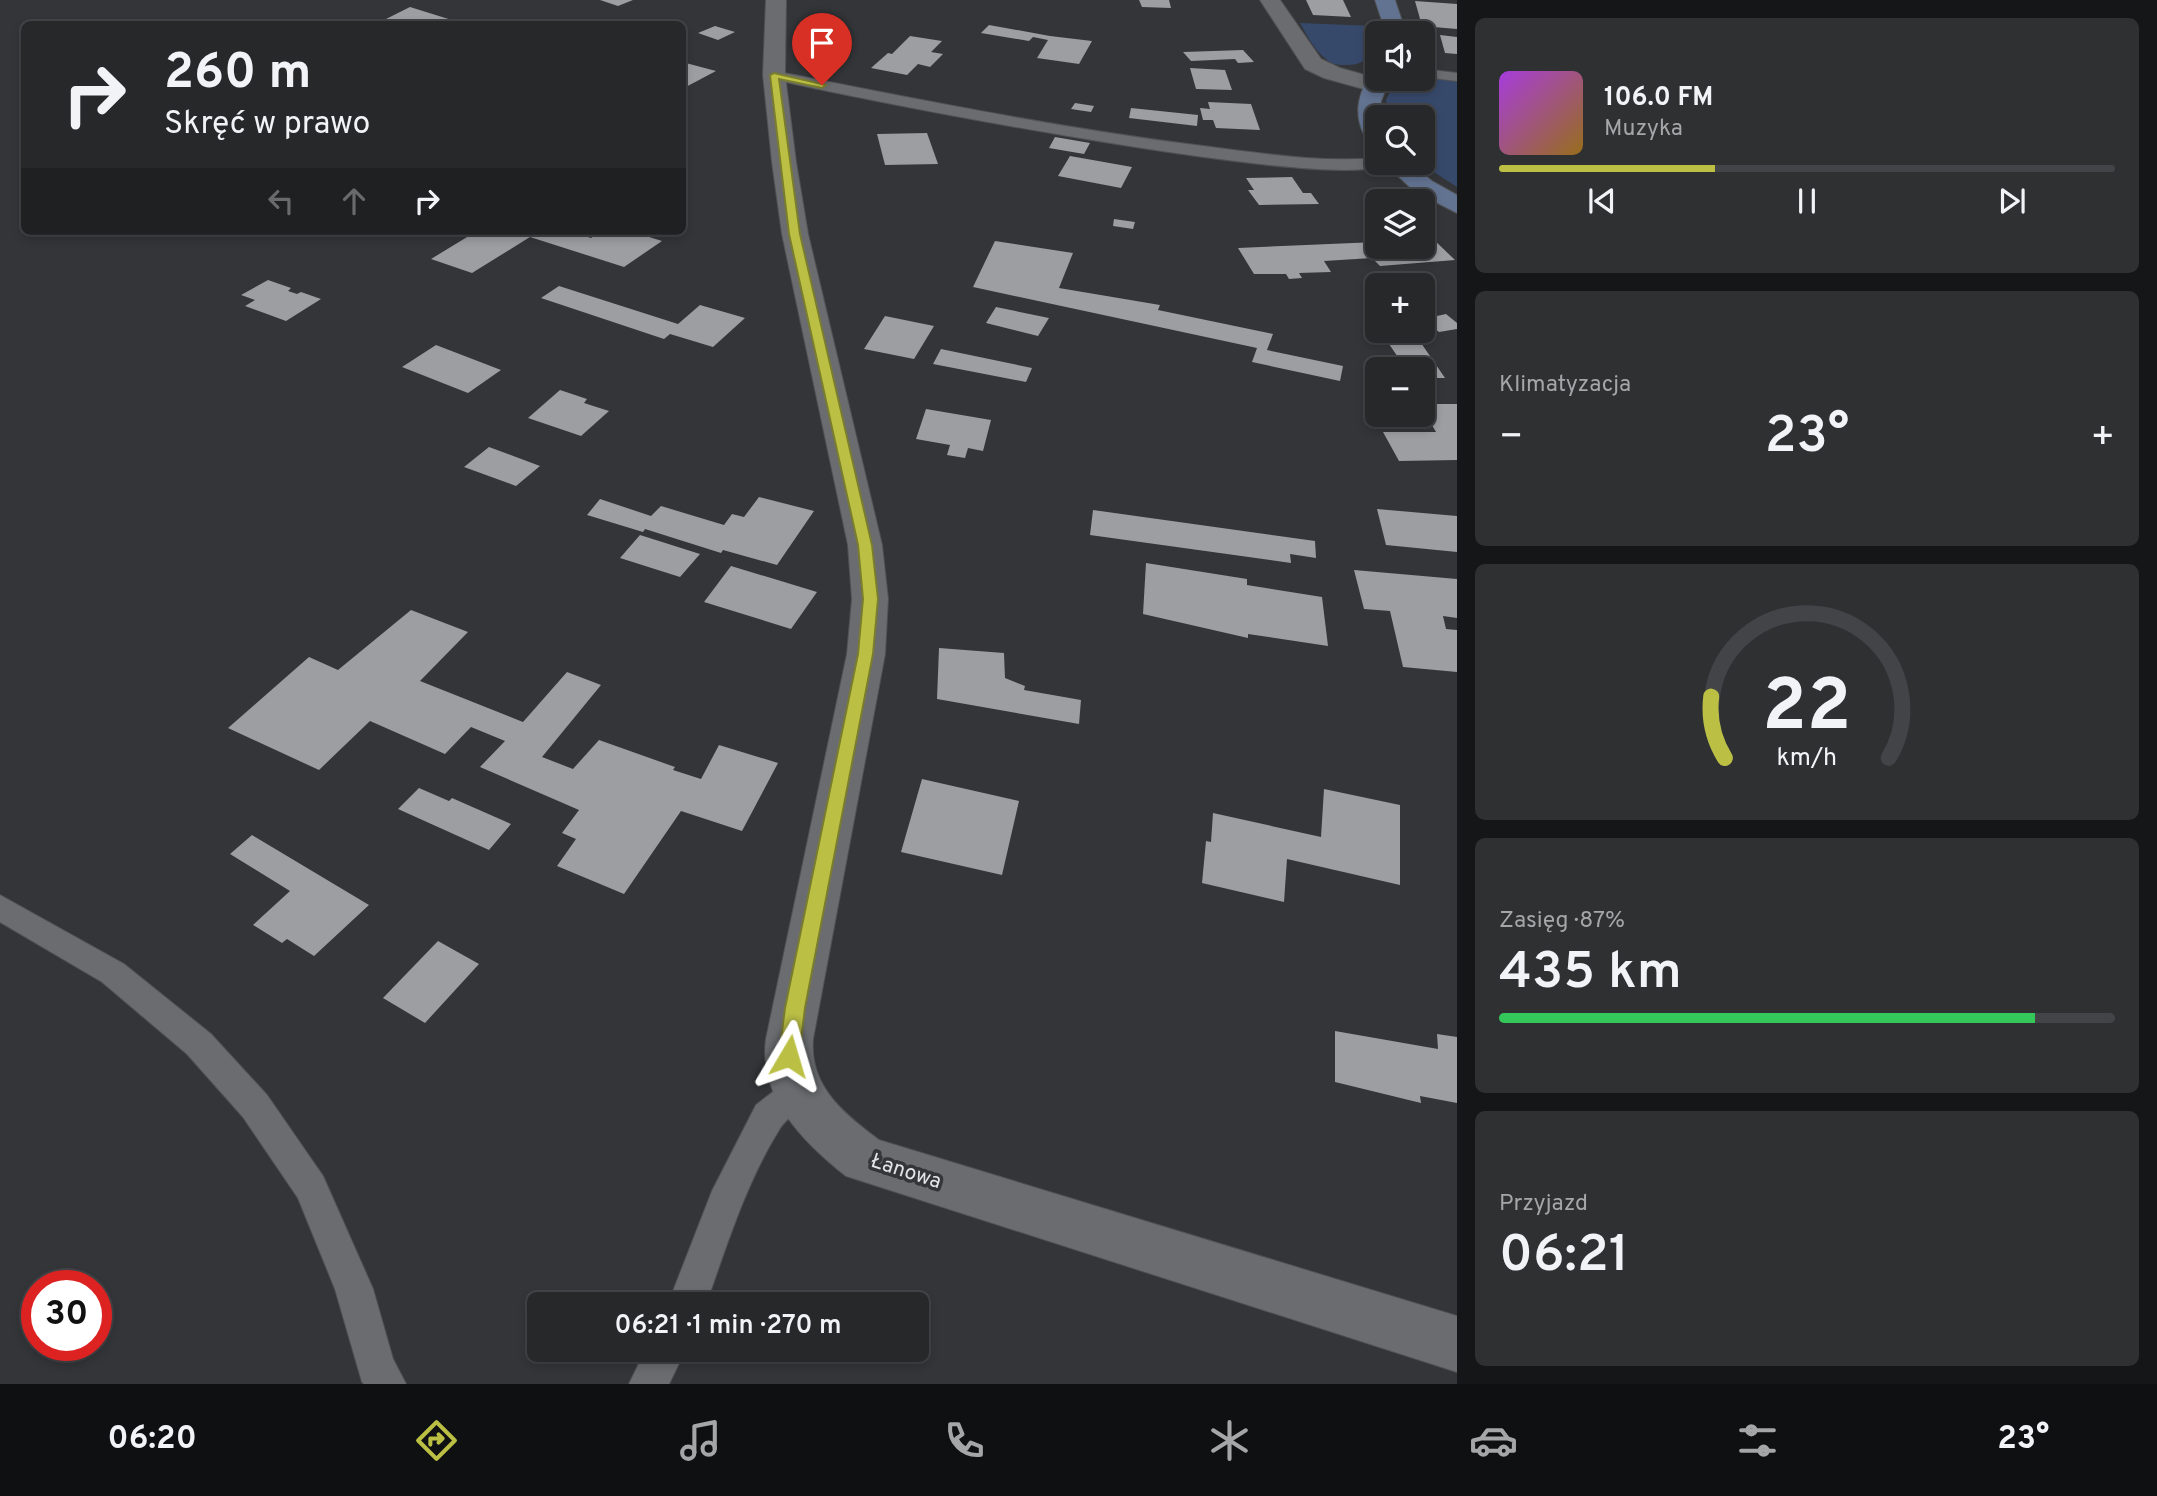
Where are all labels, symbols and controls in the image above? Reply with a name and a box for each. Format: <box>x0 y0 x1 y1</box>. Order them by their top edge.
pin <box>792 13 852 85</box>
map controls <box>1365 21 1435 427</box>
button: sound <box>1365 21 1435 91</box>
icon: arrive <box>803 24 841 62</box>
text: 260 m <box>164 44 311 106</box>
icon: right <box>49 49 140 140</box>
text: 106.0 FM <box>1604 82 1713 115</box>
text: Skręć w prawo <box>164 105 370 145</box>
button: search <box>1365 105 1435 175</box>
text: Muzyka <box>1604 115 1683 144</box>
icon: left <box>262 182 300 220</box>
icon: ahead <box>335 182 373 220</box>
icon: right <box>408 182 446 220</box>
icon: previous <box>1583 182 1621 220</box>
icon: pause <box>1788 182 1826 220</box>
icon: next <box>1993 182 2031 220</box>
button: layers <box>1365 189 1435 259</box>
button: + <box>1365 273 1435 343</box>
button: − <box>1365 357 1435 427</box>
text: Klimatyzacja <box>1499 371 1631 400</box>
text: 23° <box>1765 405 1849 471</box>
text: − <box>1499 414 1524 463</box>
text: + <box>2090 414 2115 463</box>
text: 22 <box>1762 664 1852 756</box>
text: km/h <box>1777 743 1837 775</box>
text: Zasięg · 87% <box>1499 907 1625 936</box>
text: 435 km <box>1499 941 1682 1007</box>
position arrow <box>752 1019 826 1093</box>
street label: Łanowa <box>867 1148 945 1196</box>
text: Przyjazd <box>1499 1190 1588 1219</box>
text: 06:21 <box>1499 1224 1629 1290</box>
speed limit sign: 30 <box>21 1270 112 1361</box>
text: 06:21 · 1 min · 270 m <box>615 1310 841 1343</box>
icon: directions <box>412 1416 461 1465</box>
icon: music <box>676 1416 725 1465</box>
icon: phone <box>940 1416 989 1465</box>
icon: climate <box>1205 1416 1254 1465</box>
icon: car <box>1469 1416 1518 1465</box>
icon: filters <box>1733 1416 1782 1465</box>
text: 06:20 <box>108 1420 197 1460</box>
text: 23° <box>1997 1420 2049 1460</box>

